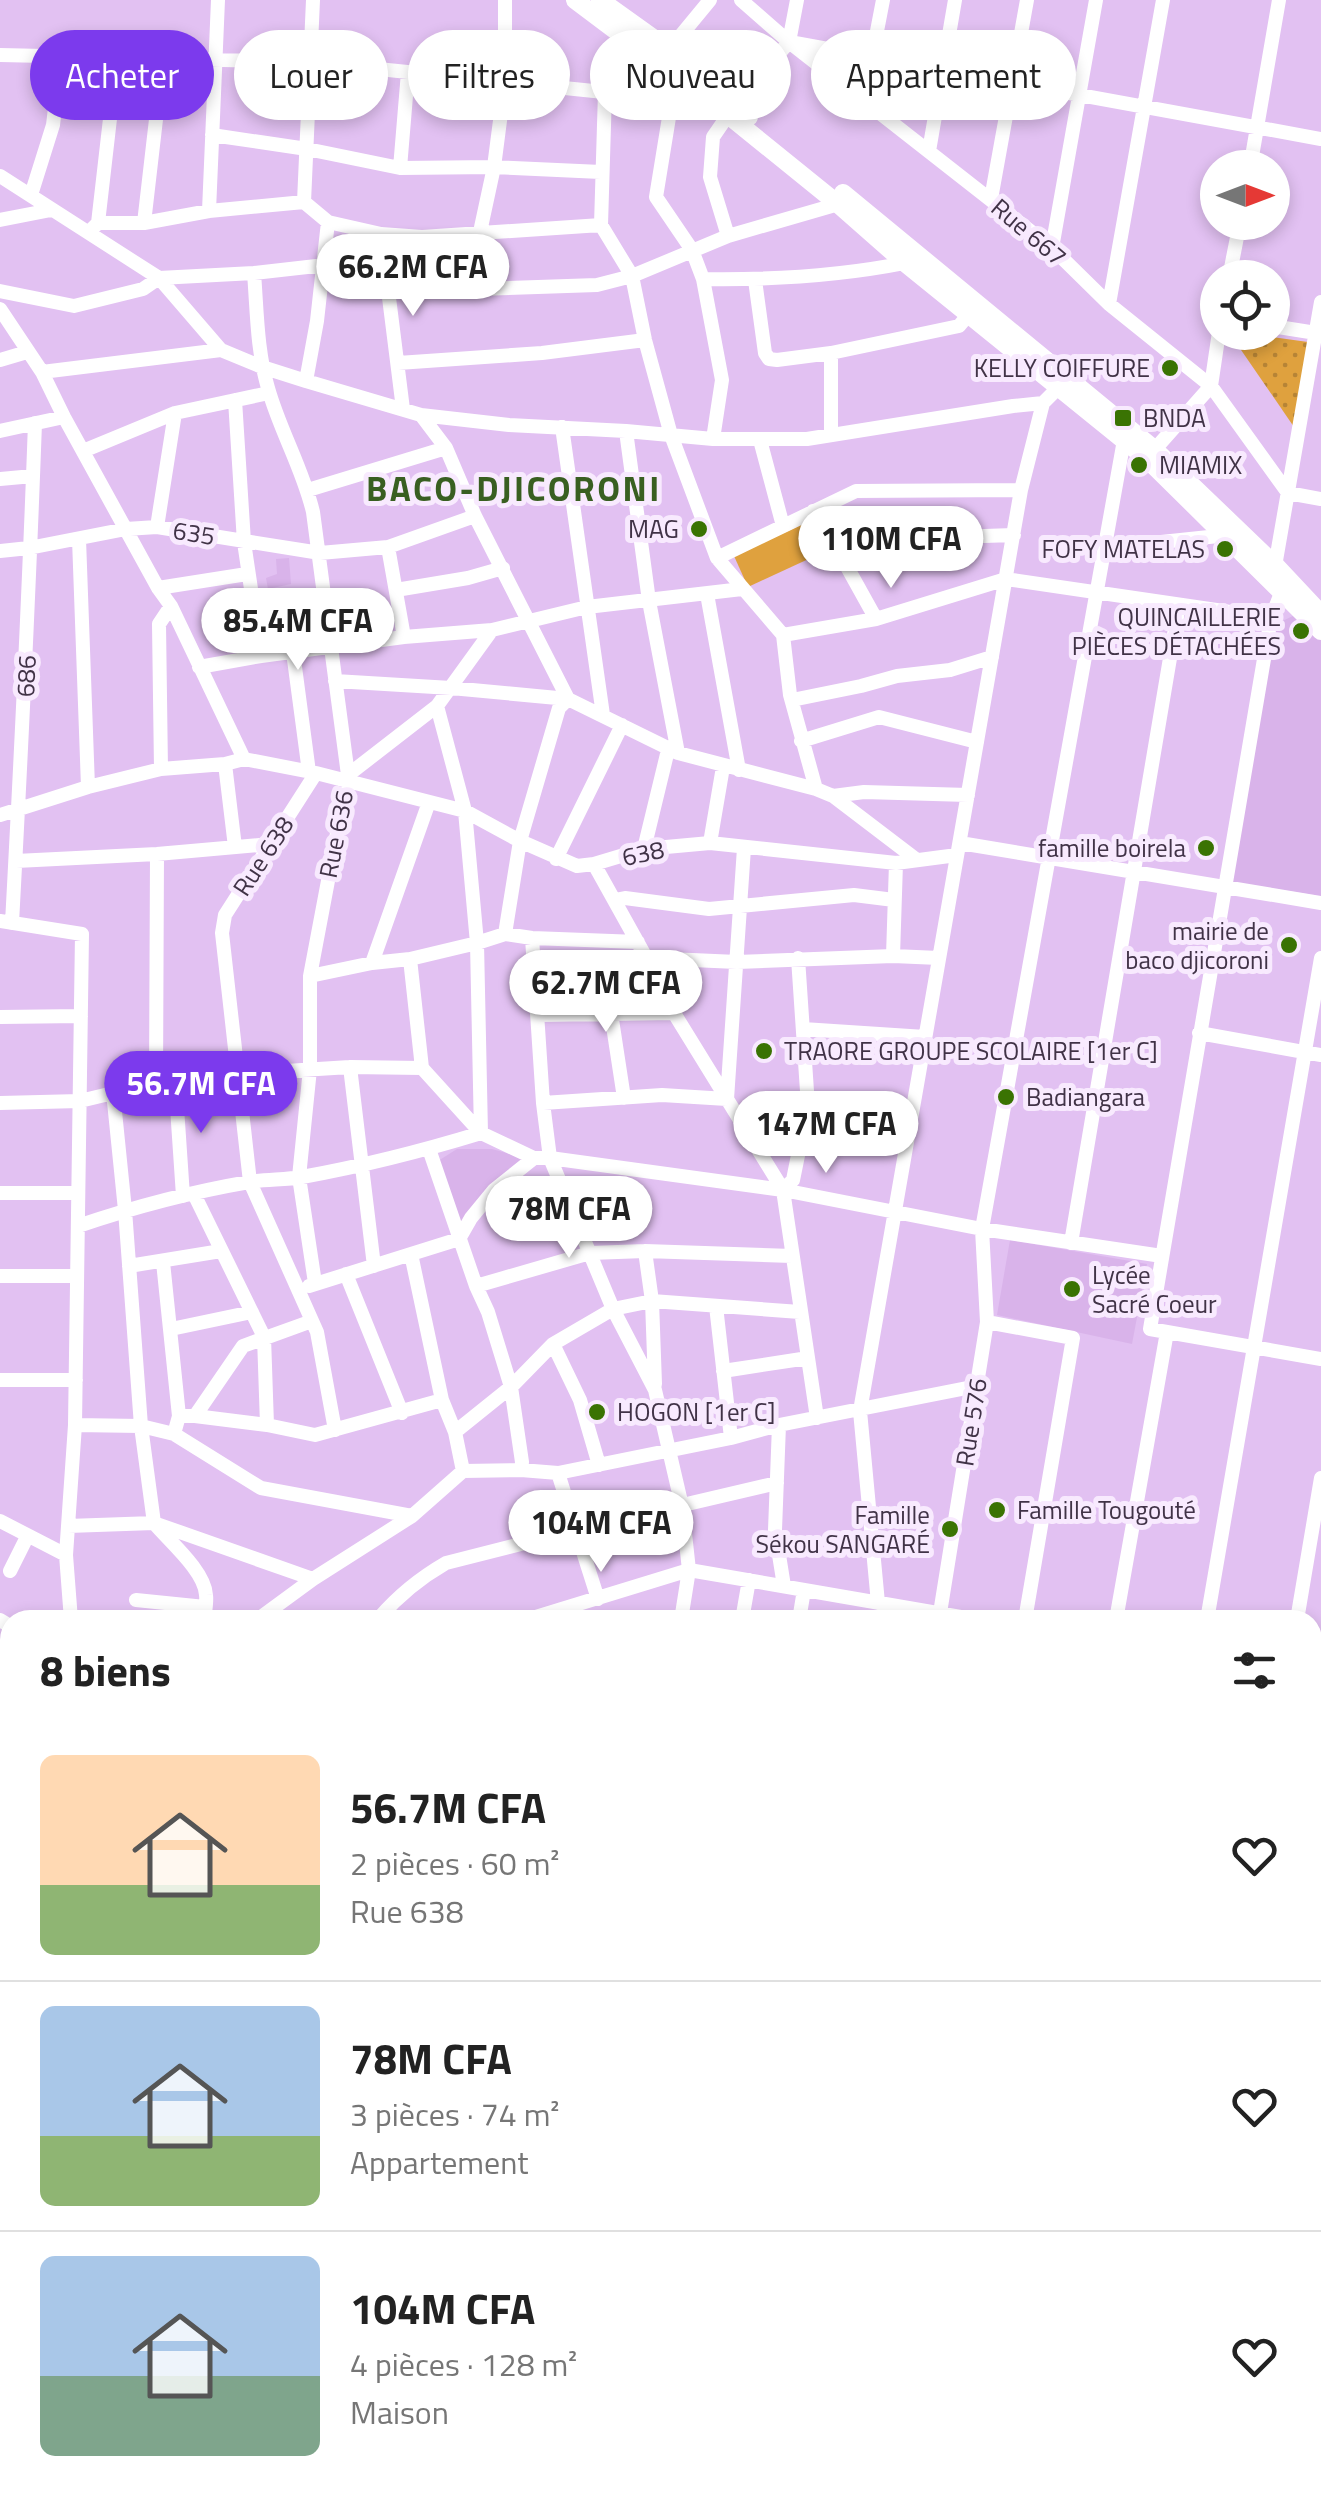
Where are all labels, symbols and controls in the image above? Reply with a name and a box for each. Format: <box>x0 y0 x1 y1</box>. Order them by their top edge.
chip: Acheter <box>30 30 214 120</box>
chip: Louer <box>234 30 388 120</box>
chip: Filtres <box>408 30 570 120</box>
chip: Nouveau <box>590 30 791 120</box>
chip: Appartement <box>811 30 1076 120</box>
north arrow <box>1200 150 1290 240</box>
map controls <box>1200 150 1290 350</box>
street label: Rue 667 <box>983 189 1075 275</box>
pin: 66.2M CFA <box>299 234 527 319</box>
text: 66.2M CFA <box>338 242 488 290</box>
button: locate <box>1200 260 1290 350</box>
place label: KELLY COIFFURE <box>974 349 1150 387</box>
marker: KELLY COIFFURE <box>1159 357 1181 379</box>
place label: BNDA <box>1143 399 1206 437</box>
marker: BNDA <box>1112 407 1134 429</box>
place label: MIAMIX <box>1159 446 1242 484</box>
marker: MIAMIX <box>1128 454 1150 476</box>
district label: BACO-DJICORONI <box>366 461 662 515</box>
pin: 110M CFA <box>788 506 994 591</box>
place label: MAG <box>628 510 679 548</box>
street label: 635 <box>170 511 218 555</box>
text: 110M CFA <box>820 514 962 562</box>
marker: MAG <box>688 518 710 540</box>
place label: FOFY MATELAS <box>1042 530 1205 568</box>
marker: FOFY MATELAS <box>1214 538 1236 560</box>
pin: 85.4M CFA <box>184 588 412 673</box>
text: 85.4M CFA <box>223 596 373 644</box>
place label: QUINCAILLERIE PIÈCES DÉTACHÉES <box>1072 598 1281 665</box>
marker: QUINCAILLERIE PIÈCES DÉTACHÉES <box>1290 620 1312 642</box>
street label: 686 <box>6 654 46 698</box>
street label: Rue 636 <box>309 787 363 881</box>
street label: Rue 638 <box>223 808 303 904</box>
place label: famille boirela <box>1038 829 1186 867</box>
street label: 638 <box>619 830 667 876</box>
marker: famille boirela <box>1195 837 1217 859</box>
place label: mairie de baco djicoroni <box>1125 912 1269 979</box>
marker: mairie de baco djicoroni <box>1278 934 1300 956</box>
pin: 62.7M CFA <box>492 950 720 1035</box>
text: 62.7M CFA <box>531 958 681 1006</box>
place label: TRAORE GROUPE SCOLAIRE [1er C] <box>784 1032 1158 1070</box>
marker: TRAORE GROUPE SCOLAIRE [1er C] <box>753 1040 775 1062</box>
pin: 56.7M CFA <box>87 1051 315 1136</box>
text: 56.7M CFA <box>126 1059 276 1107</box>
place label: Badiangara <box>1026 1078 1146 1116</box>
marker: Badiangara <box>995 1086 1017 1108</box>
pin: 147M CFA <box>723 1091 929 1176</box>
text: 147M CFA <box>755 1099 897 1147</box>
pin: 78M CFA <box>477 1176 661 1261</box>
text: 78M CFA <box>507 1184 631 1232</box>
place label: Lycée Sacré Coeur <box>1092 1256 1217 1323</box>
marker: Lycée Sacré Coeur <box>1061 1278 1083 1300</box>
street label: Rue 576 <box>945 1375 997 1469</box>
place label: HOGON [1er C] <box>617 1393 776 1431</box>
marker: HOGON [1er C] <box>586 1401 608 1423</box>
pin: 104M CFA <box>498 1490 704 1575</box>
place label: Famille Tougouté <box>1017 1491 1196 1529</box>
place label: Famille Sékou SANGARÉ <box>756 1496 930 1563</box>
text: 104M CFA <box>530 1498 672 1546</box>
marker: Famille Tougouté <box>986 1499 1008 1521</box>
marker: Famille Sékou SANGARÉ <box>939 1518 961 1540</box>
text: 8 biens <box>40 1638 171 1702</box>
icon: filters <box>1227 1643 1282 1698</box>
text: 56.7M CFA <box>350 1775 546 1839</box>
icon: home <box>120 1795 240 1915</box>
icon: heart <box>1227 1828 1282 1883</box>
text: 2 pièces · 60 m² <box>350 1839 559 1887</box>
text: Rue 638 <box>350 1887 464 1935</box>
text: 78M CFA <box>350 2026 512 2090</box>
icon: home <box>120 2046 240 2166</box>
icon: heart <box>1227 2079 1282 2134</box>
text: 3 pièces · 74 m² <box>350 2090 559 2138</box>
text: Appartement <box>350 2138 529 2186</box>
text: 104M CFA <box>350 2276 535 2340</box>
icon: home <box>120 2296 240 2416</box>
icon: heart <box>1227 2329 1282 2384</box>
text: 4 pièces · 128 m² <box>350 2340 577 2388</box>
text: Maison <box>350 2388 449 2436</box>

